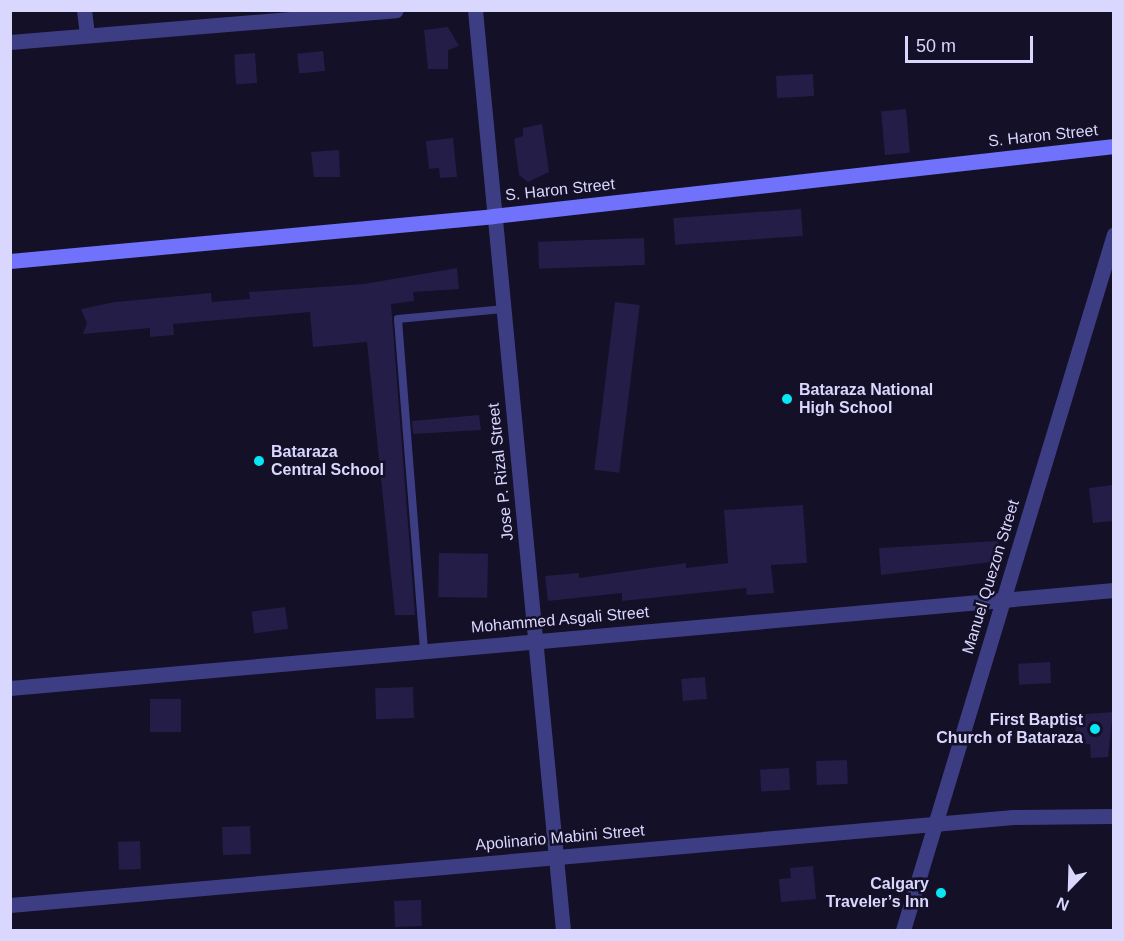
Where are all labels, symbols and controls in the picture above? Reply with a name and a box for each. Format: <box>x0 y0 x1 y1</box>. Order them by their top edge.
scale bar <box>908 24 1036 62</box>
text: 50 m <box>916 36 956 56</box>
street label: S. Haron Street <box>987 121 1099 151</box>
street label: S. Haron Street <box>504 175 616 205</box>
place label: Bataraza National High School <box>799 380 933 418</box>
marker: Bataraza National High School <box>780 392 794 406</box>
street label: Jose P. Rizal Street <box>484 402 518 542</box>
place label: Bataraza Central School <box>271 442 384 480</box>
marker: Bataraza Central School <box>252 454 266 468</box>
street label: Manuel Quezon Street <box>958 498 1024 656</box>
street label: Mohammed Asgali Street <box>470 603 650 637</box>
place label: First Baptist Church of Bataraza <box>936 710 1083 748</box>
marker: First Baptist Church of Bataraza <box>1088 722 1102 736</box>
street label: Apolinario Mabini Street <box>475 821 645 855</box>
north arrow <box>1040 857 1100 917</box>
place label: Calgary Traveler’s Inn <box>826 874 929 912</box>
marker: Calgary Traveler’s Inn <box>934 886 948 900</box>
text: N <box>1054 894 1071 914</box>

